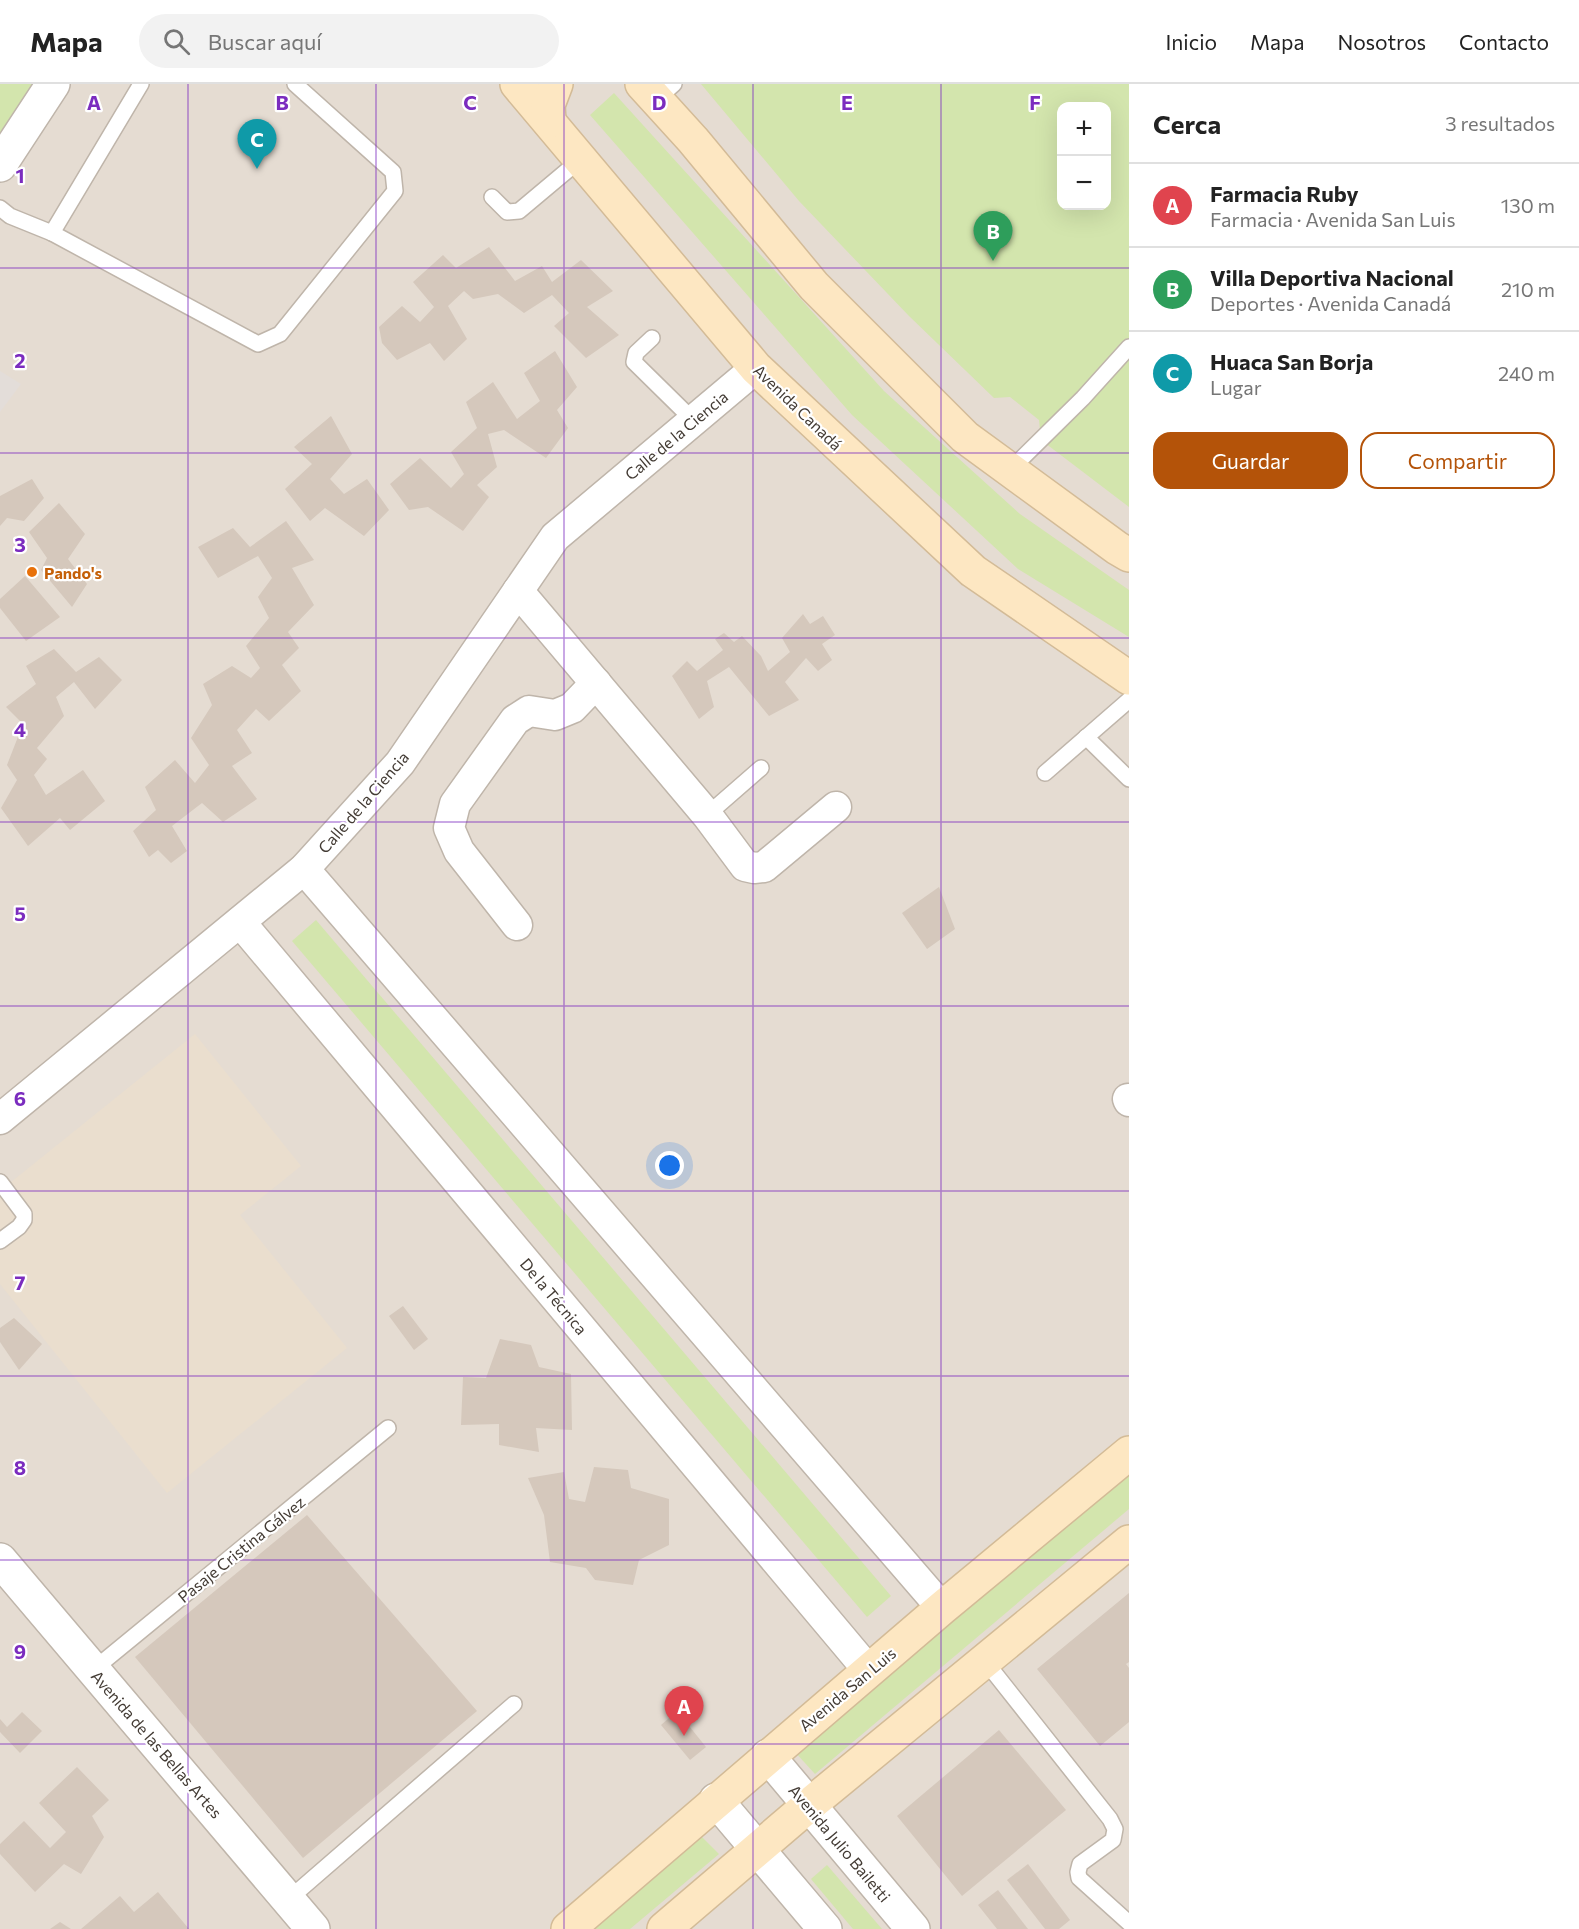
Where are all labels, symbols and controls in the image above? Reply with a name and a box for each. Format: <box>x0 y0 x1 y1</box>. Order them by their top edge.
search box <box>139 14 559 68</box>
text: Mapa <box>30 24 103 58</box>
icon: search <box>160 25 193 58</box>
text: Buscar aquí <box>208 28 322 55</box>
text: Inicio <box>1165 29 1217 54</box>
text: Mapa <box>1250 29 1304 54</box>
text: Nosotros <box>1337 29 1426 54</box>
text: Contacto <box>1459 29 1549 54</box>
text: A <box>87 90 101 114</box>
text: B <box>275 90 289 114</box>
text: C <box>463 90 477 114</box>
text: D <box>652 90 666 114</box>
text: E <box>841 90 853 114</box>
text: F <box>1029 90 1041 114</box>
map controls <box>1057 102 1111 210</box>
button: + <box>1057 102 1111 156</box>
text: Cerca <box>1153 108 1221 139</box>
text: 3 resultados <box>1445 111 1555 135</box>
pin: C <box>238 120 276 169</box>
button: − <box>1057 156 1111 210</box>
text: 1 <box>15 163 25 187</box>
text: Farmacia Ruby <box>1210 180 1359 207</box>
text: A <box>1165 193 1180 217</box>
text: 130 m <box>1501 193 1555 217</box>
text: Farmacia · Avenida San Luis <box>1210 207 1456 231</box>
pin: B <box>974 212 1012 261</box>
text: Villa Deportiva Nacional <box>1210 264 1454 291</box>
text: B <box>1166 277 1179 301</box>
text: 210 m <box>1501 277 1555 301</box>
text: Deportes · Avenida Canadá <box>1210 291 1451 315</box>
text: 2 <box>14 348 26 372</box>
text: Huaca San Borja <box>1210 348 1373 375</box>
street label: Avenida Canadá <box>750 360 846 454</box>
text: C <box>1166 361 1179 385</box>
text: 240 m <box>1498 361 1555 385</box>
text: Lugar <box>1210 375 1262 399</box>
street label: Calle de la Ciencia <box>621 386 731 484</box>
button: Guardar <box>1153 432 1348 489</box>
button: Compartir <box>1360 432 1555 489</box>
text: 3 <box>14 532 26 556</box>
place label: Pando's <box>44 563 102 582</box>
marker: Pando's <box>25 565 39 579</box>
text: 4 <box>14 717 26 741</box>
street label: Calle de la Ciencia <box>314 747 412 857</box>
text: 5 <box>14 901 26 925</box>
text: 6 <box>14 1086 26 1110</box>
your location <box>655 1151 684 1180</box>
street label: De la Técnica <box>517 1254 591 1338</box>
text: 7 <box>15 1270 26 1294</box>
text: 8 <box>14 1455 26 1479</box>
street label: Pasaje Cristina Gálvez <box>174 1492 308 1606</box>
text: 9 <box>14 1639 26 1663</box>
street label: Avenida San Luis <box>795 1643 899 1735</box>
street label: Avenida de las Bellas Artes <box>88 1666 226 1822</box>
pin: A <box>664 1686 704 1736</box>
street label: Avenida Julio Bailetti <box>785 1780 895 1906</box>

